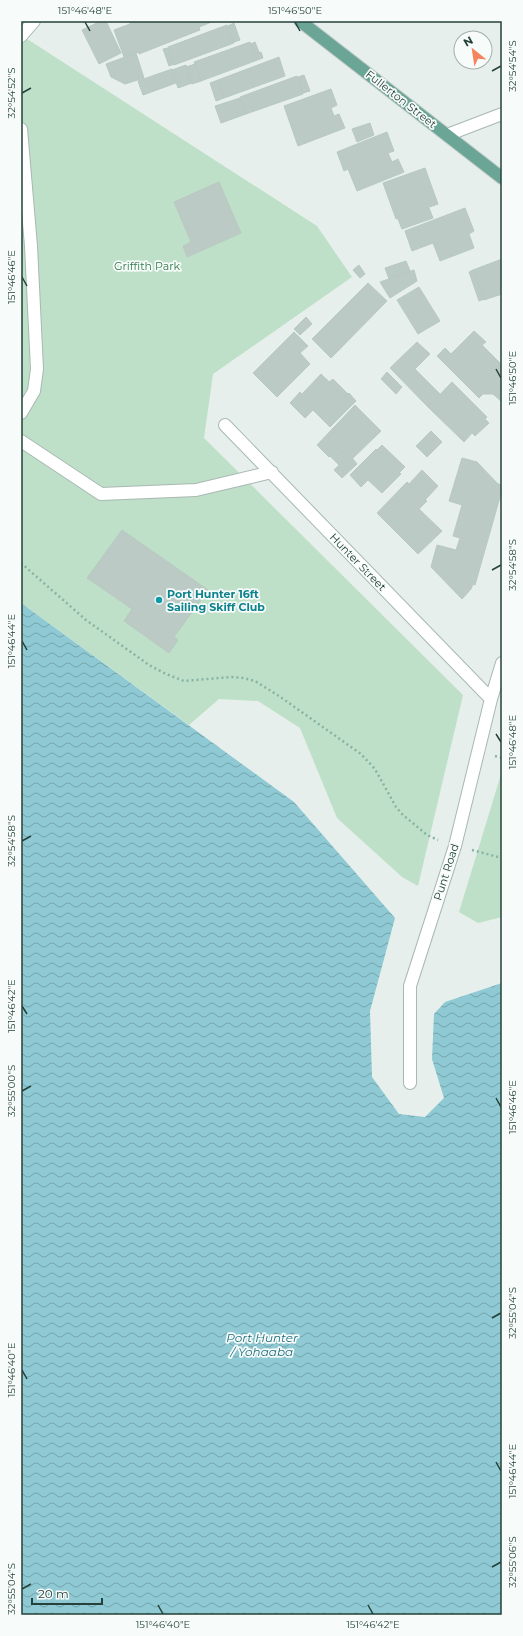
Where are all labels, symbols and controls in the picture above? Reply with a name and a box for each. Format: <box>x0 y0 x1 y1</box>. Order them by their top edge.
text: 151°46'48"E <box>58 4 113 17</box>
text: 151°46'50"E <box>268 4 322 17</box>
north arrow <box>453 30 493 70</box>
text: N <box>461 33 475 50</box>
text: 32°54'54"S <box>506 40 519 92</box>
street label: Fullerton Street <box>363 67 440 131</box>
text: 32°54'52"S <box>5 68 18 118</box>
text: 151°46'46"E <box>5 250 18 304</box>
park label: Griffith Park <box>114 259 180 273</box>
text: 151°46'50"E <box>506 351 519 405</box>
street label: Hunter Street <box>327 530 390 594</box>
text: 32°54'58"S <box>506 539 519 591</box>
place label: Port Hunter 16ft Sailing Skiff Club <box>167 587 265 614</box>
marker: Port Hunter 16ft Sailing Skiff Club <box>154 595 164 605</box>
text: 151°46'44"E <box>5 614 18 668</box>
text: 151°46'48"E <box>506 714 519 769</box>
text: 32°54'58"S <box>5 815 18 867</box>
street label: Punt Road <box>430 842 462 902</box>
text: 151°46'42"E <box>5 979 18 1033</box>
text: 32°55'00"S <box>5 1065 18 1117</box>
text: 151°46'46"E <box>506 1080 519 1134</box>
text: 32°55'04"S <box>506 1287 519 1339</box>
water label: Port Hunter / Yohaaba <box>226 1330 298 1359</box>
text: 151°46'40"E <box>5 1342 18 1397</box>
text: 151°46'44"E <box>506 1444 519 1498</box>
text: 32°55'06"S <box>506 1536 519 1588</box>
text: 32°55'04"S <box>5 1563 18 1615</box>
scale bar <box>32 1580 102 1606</box>
text: 20 m <box>38 1586 69 1601</box>
text: 151°46'40"E <box>136 1618 191 1631</box>
text: 151°46'42"E <box>346 1618 400 1631</box>

